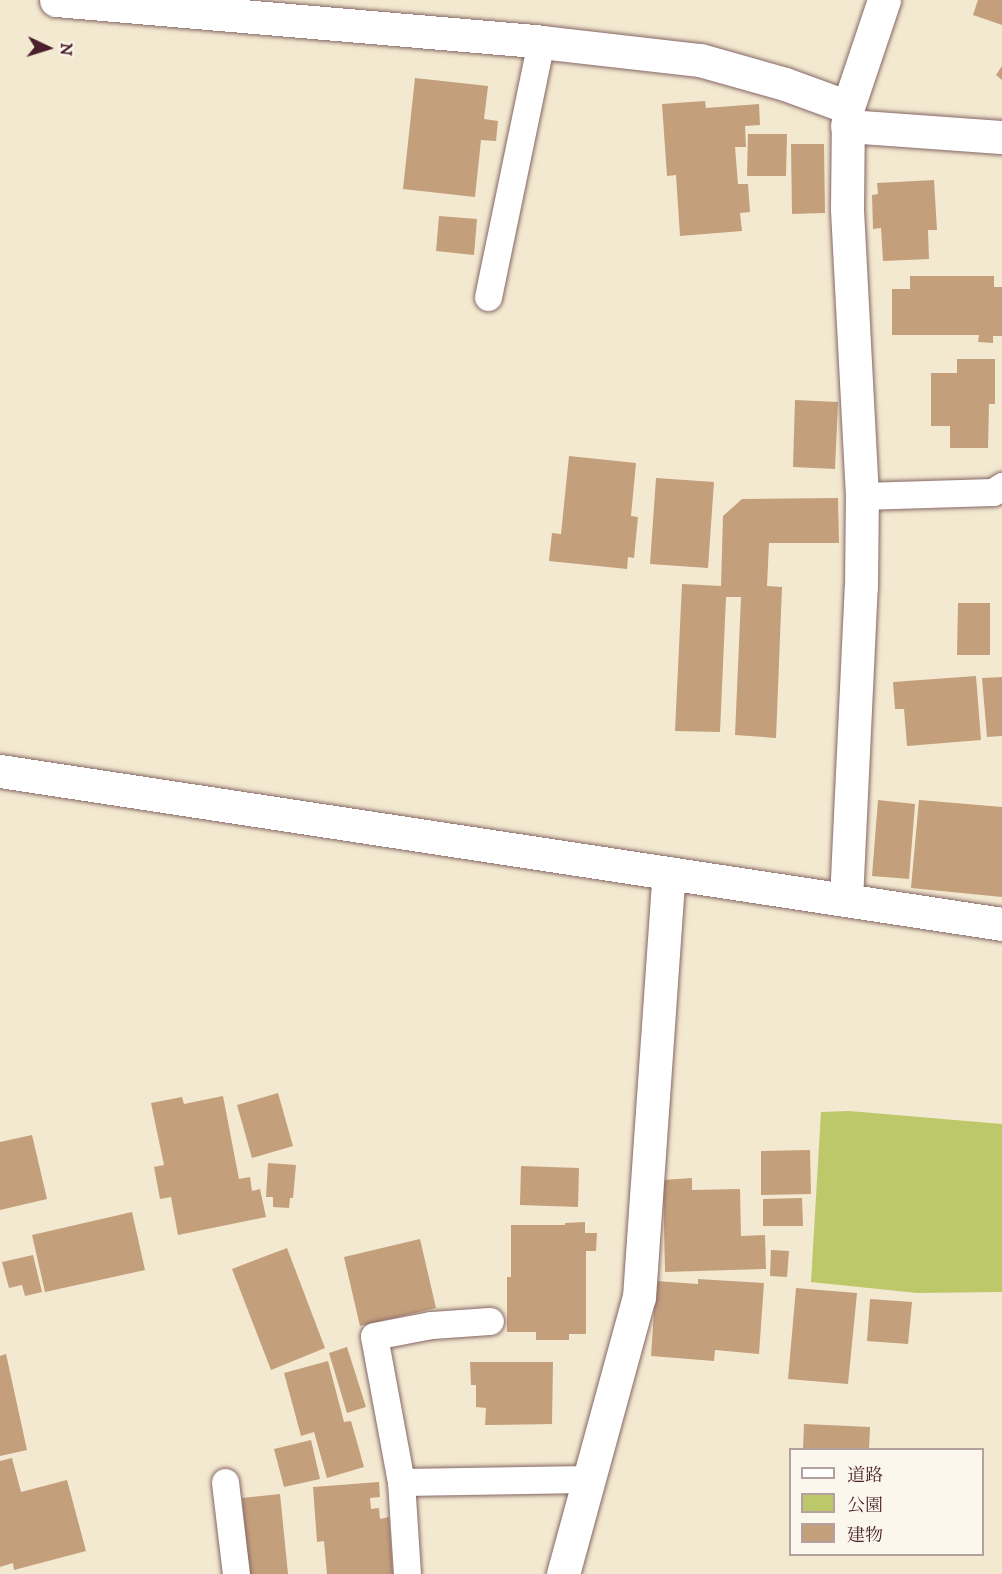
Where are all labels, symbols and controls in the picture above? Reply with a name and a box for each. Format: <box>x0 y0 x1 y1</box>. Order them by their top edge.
north arrow <box>18 18 78 78</box>
text: N <box>56 42 76 56</box>
legend <box>789 1448 984 1556</box>
text: 道路 <box>847 1465 883 1487</box>
text: 公園 <box>847 1495 883 1517</box>
text: 建物 <box>847 1525 883 1547</box>

